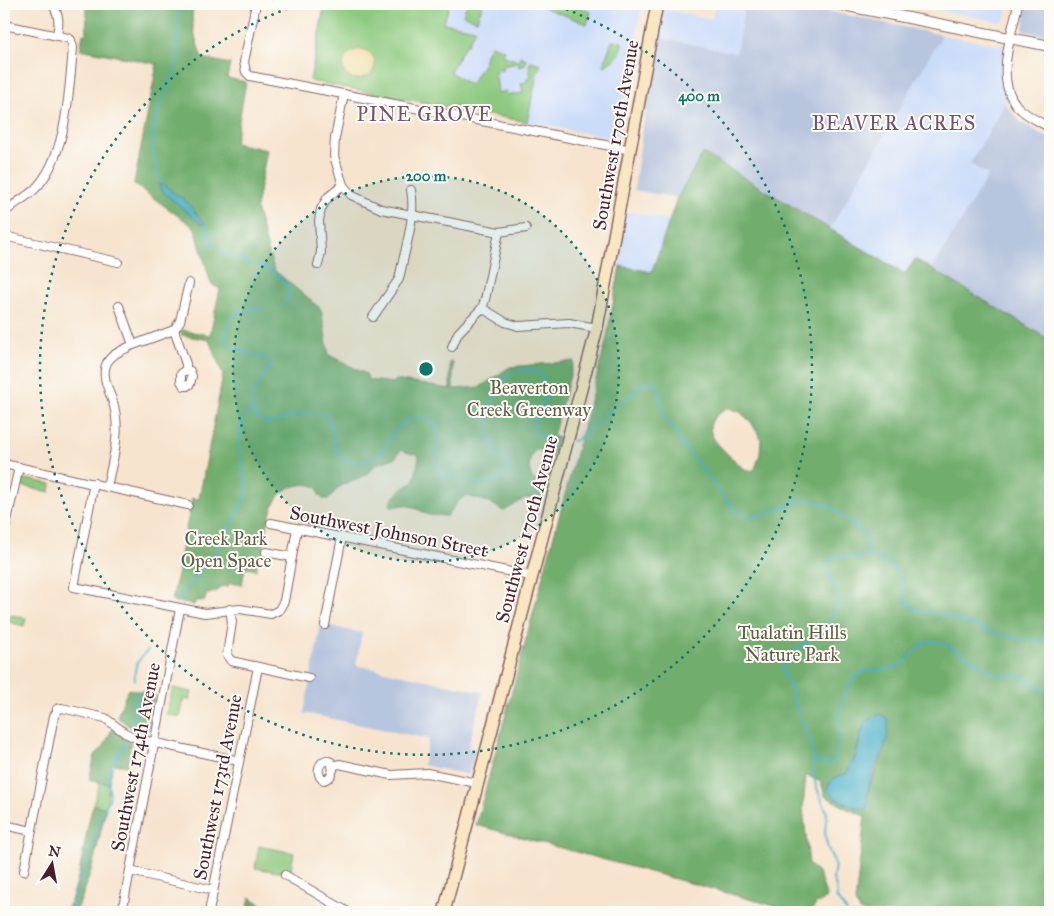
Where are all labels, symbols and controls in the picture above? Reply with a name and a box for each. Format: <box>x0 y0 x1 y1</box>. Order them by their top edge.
street label: Southwest 170th Avenue <box>587 38 644 232</box>
text: 400 m <box>678 87 720 106</box>
district label: PINE GROVE <box>357 102 493 126</box>
district label: BEAVER ACRES <box>812 111 976 135</box>
text: 200 m <box>406 167 447 185</box>
centre of rings <box>417 360 435 378</box>
park label: Beaverton Creek Greenway <box>467 376 592 421</box>
street label: Southwest 170th Avenue <box>490 433 563 625</box>
street label: Southwest Johnson Street <box>287 501 490 563</box>
park label: Creek Park Open Space <box>181 527 271 572</box>
park label: Tualatin Hills Nature Park <box>737 621 847 666</box>
street label: Southwest 174th Avenue <box>106 661 165 854</box>
street label: Southwest 173rd Avenue <box>188 692 247 882</box>
north arrow <box>28 838 78 888</box>
text: N <box>47 842 62 861</box>

